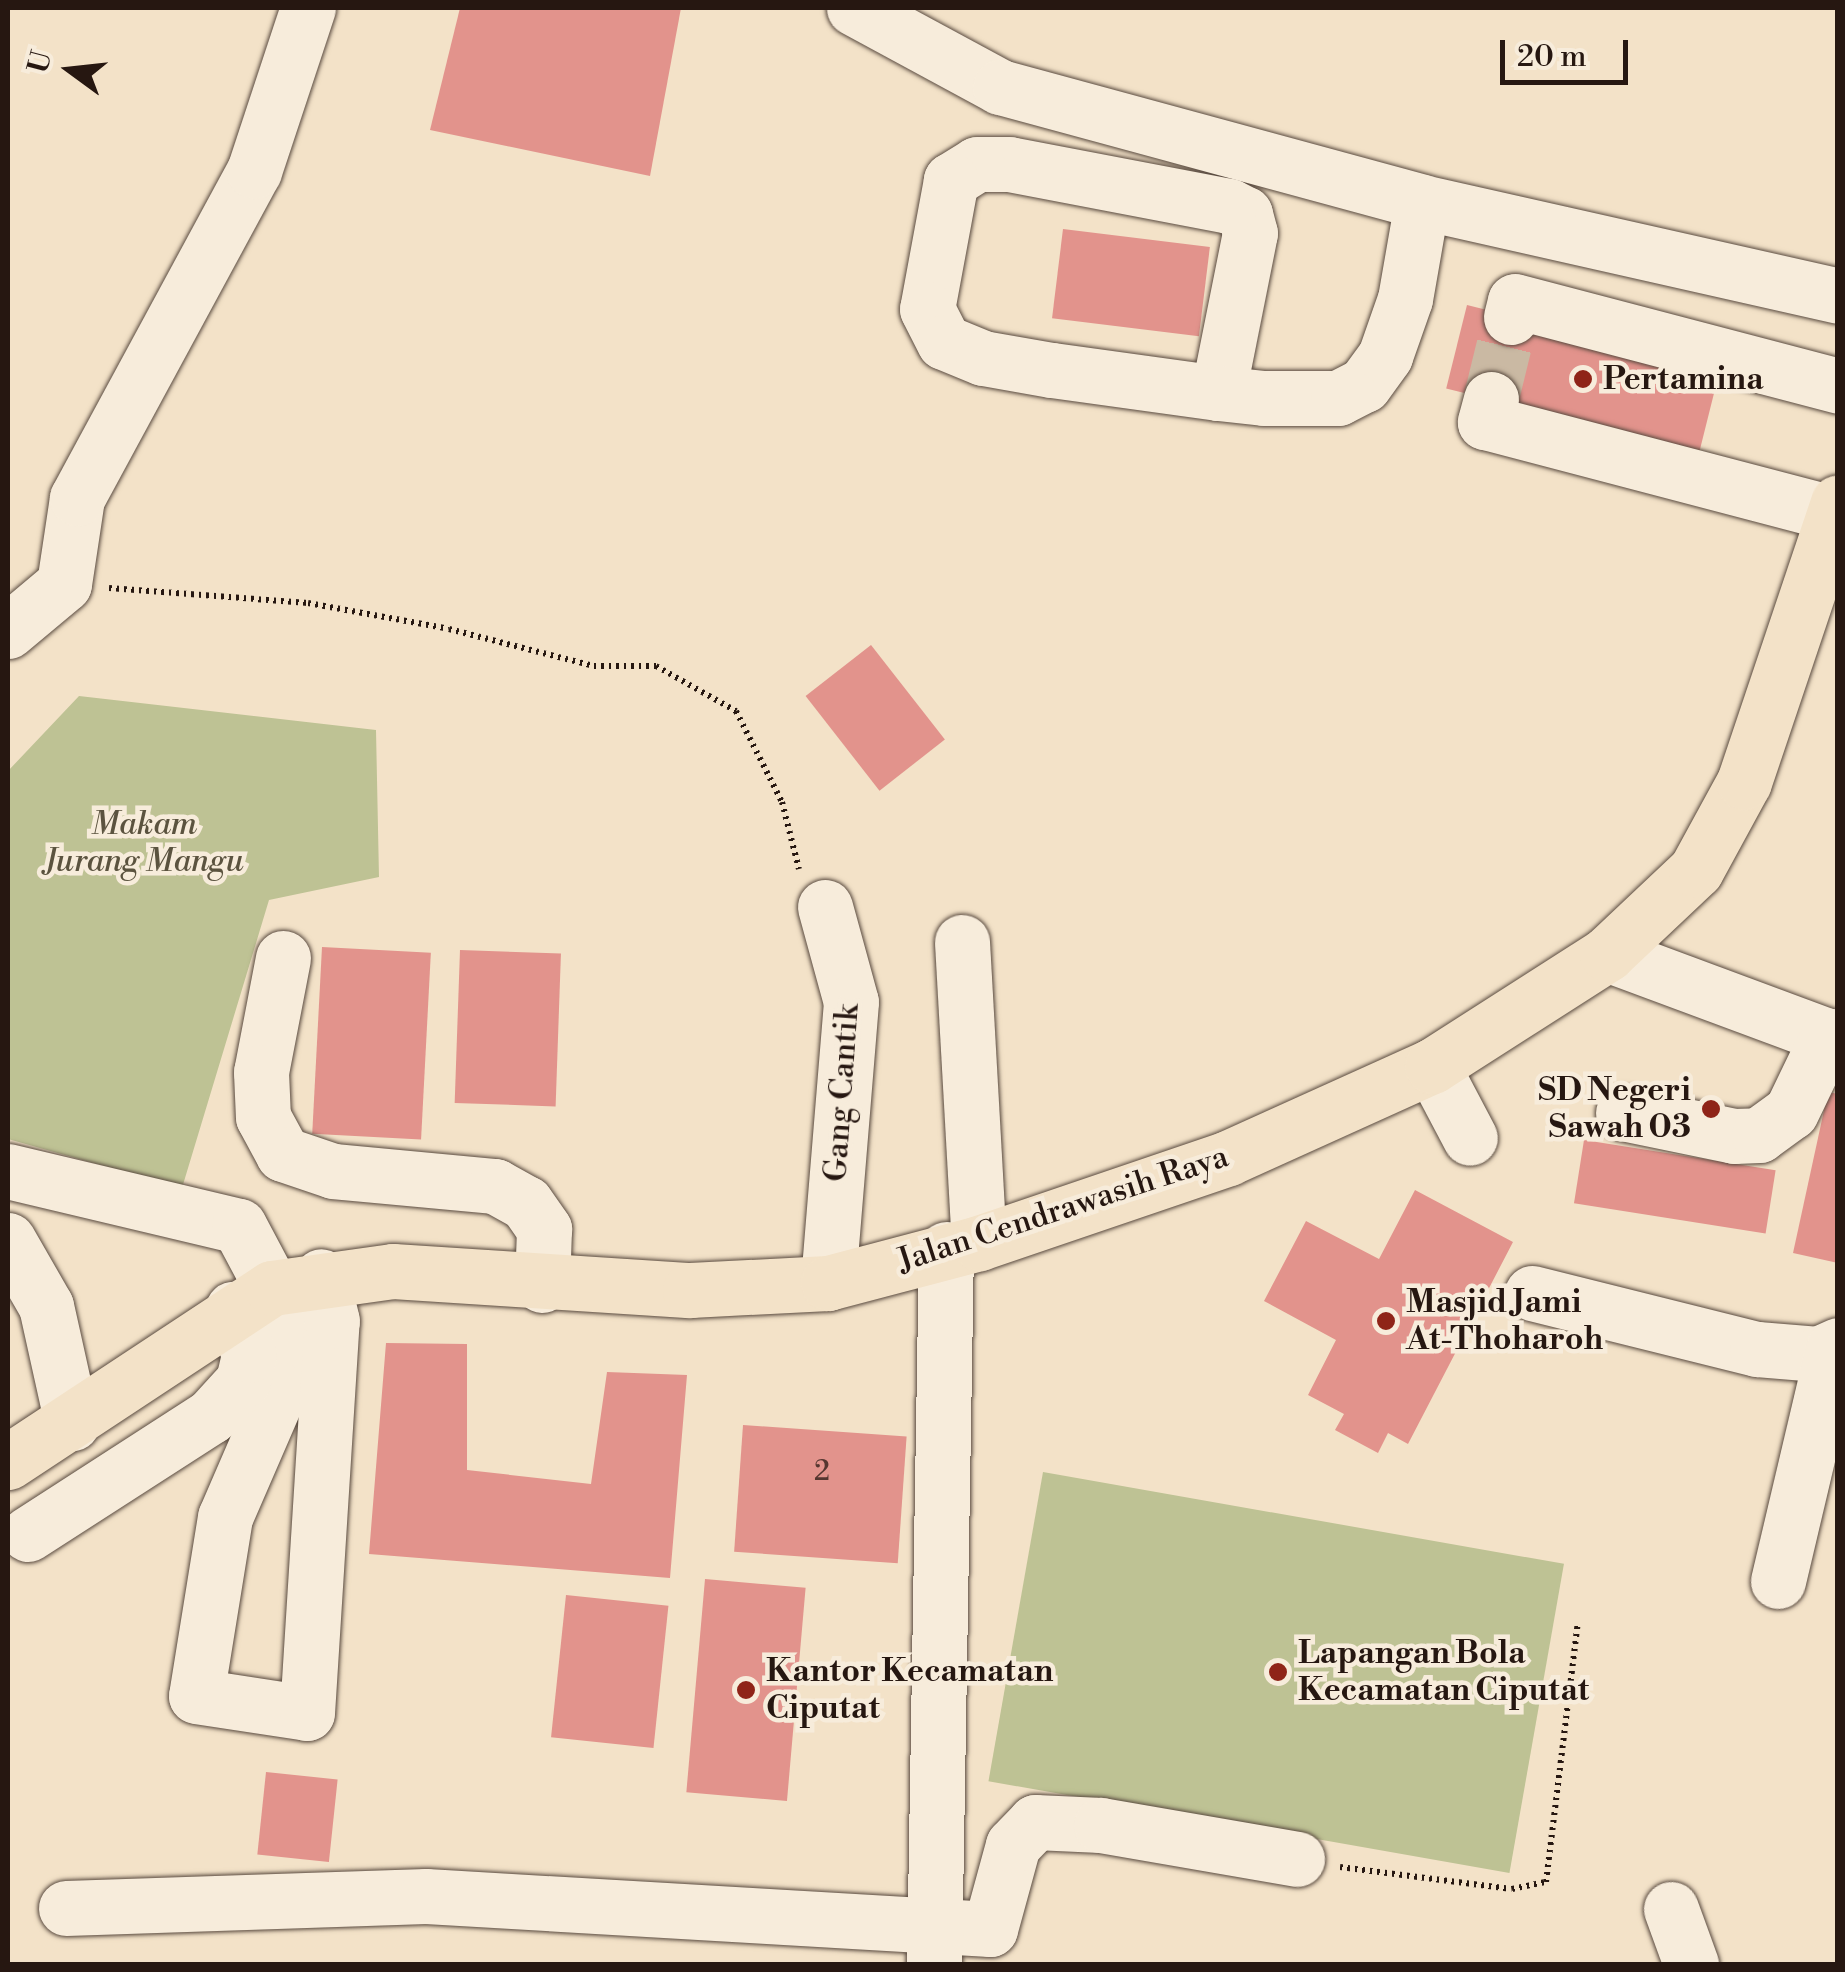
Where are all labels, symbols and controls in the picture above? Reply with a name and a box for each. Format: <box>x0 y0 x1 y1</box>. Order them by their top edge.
north arrow <box>20 20 120 120</box>
scale bar <box>1505 20 1632 82</box>
text: 20 m <box>1517 38 1586 76</box>
text: U <box>21 47 60 77</box>
place label: Pertamina <box>1603 360 1763 398</box>
marker: Pertamina <box>1572 368 1594 390</box>
park label: Makam Jurang Mangu <box>44 806 244 881</box>
street label: Gang Cantik <box>817 1003 867 1183</box>
place label: SD Negeri Sawah 03 <box>1538 1072 1691 1147</box>
marker: SD Negeri Sawah 03 <box>1700 1098 1722 1120</box>
street label: Jalan Cendrawasih Raya <box>893 1137 1233 1281</box>
place label: Masjid Jami At-Thoharoh <box>1406 1284 1603 1359</box>
marker: Masjid Jami At-Thoharoh <box>1375 1310 1397 1332</box>
house number: 2 <box>814 1455 830 1489</box>
place label: Lapangan Bola Kecamatan Ciputat <box>1298 1635 1589 1710</box>
place label: Kantor Kecamatan Ciputat <box>766 1653 1053 1728</box>
marker: Lapangan Bola Kecamatan Ciputat <box>1267 1661 1289 1683</box>
marker: Kantor Kecamatan Ciputat <box>735 1679 757 1701</box>

